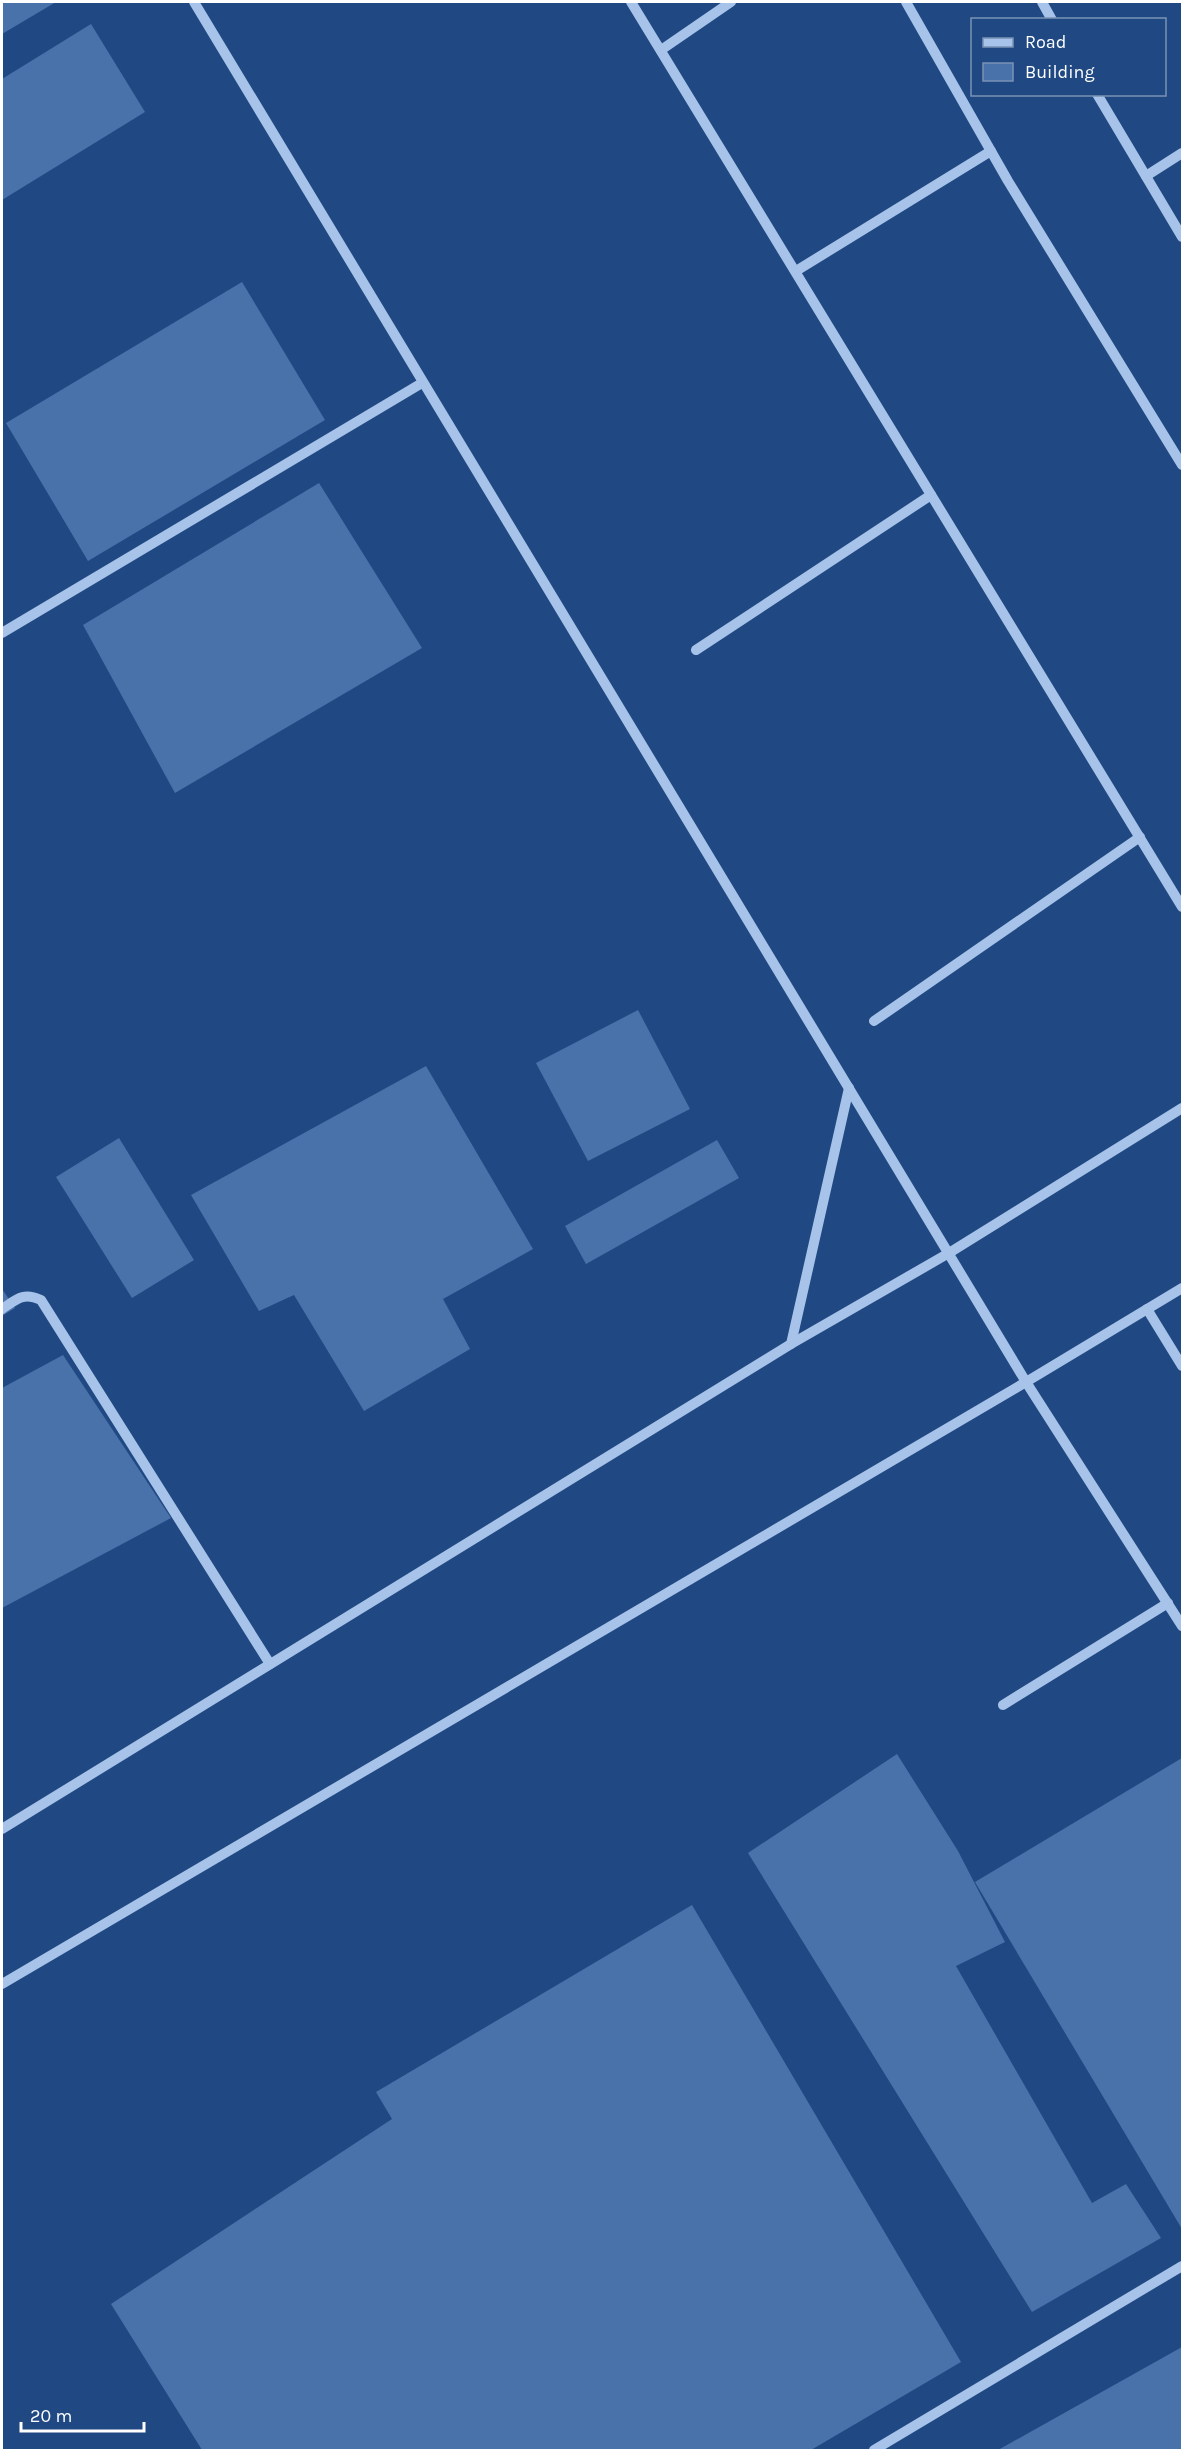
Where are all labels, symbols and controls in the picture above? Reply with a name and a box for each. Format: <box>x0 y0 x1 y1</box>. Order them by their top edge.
legend <box>971 18 1166 96</box>
text: Road <box>1025 31 1066 53</box>
text: Building <box>1025 61 1095 83</box>
scale bar <box>21 2395 144 2433</box>
text: 20 m <box>30 2405 72 2427</box>

